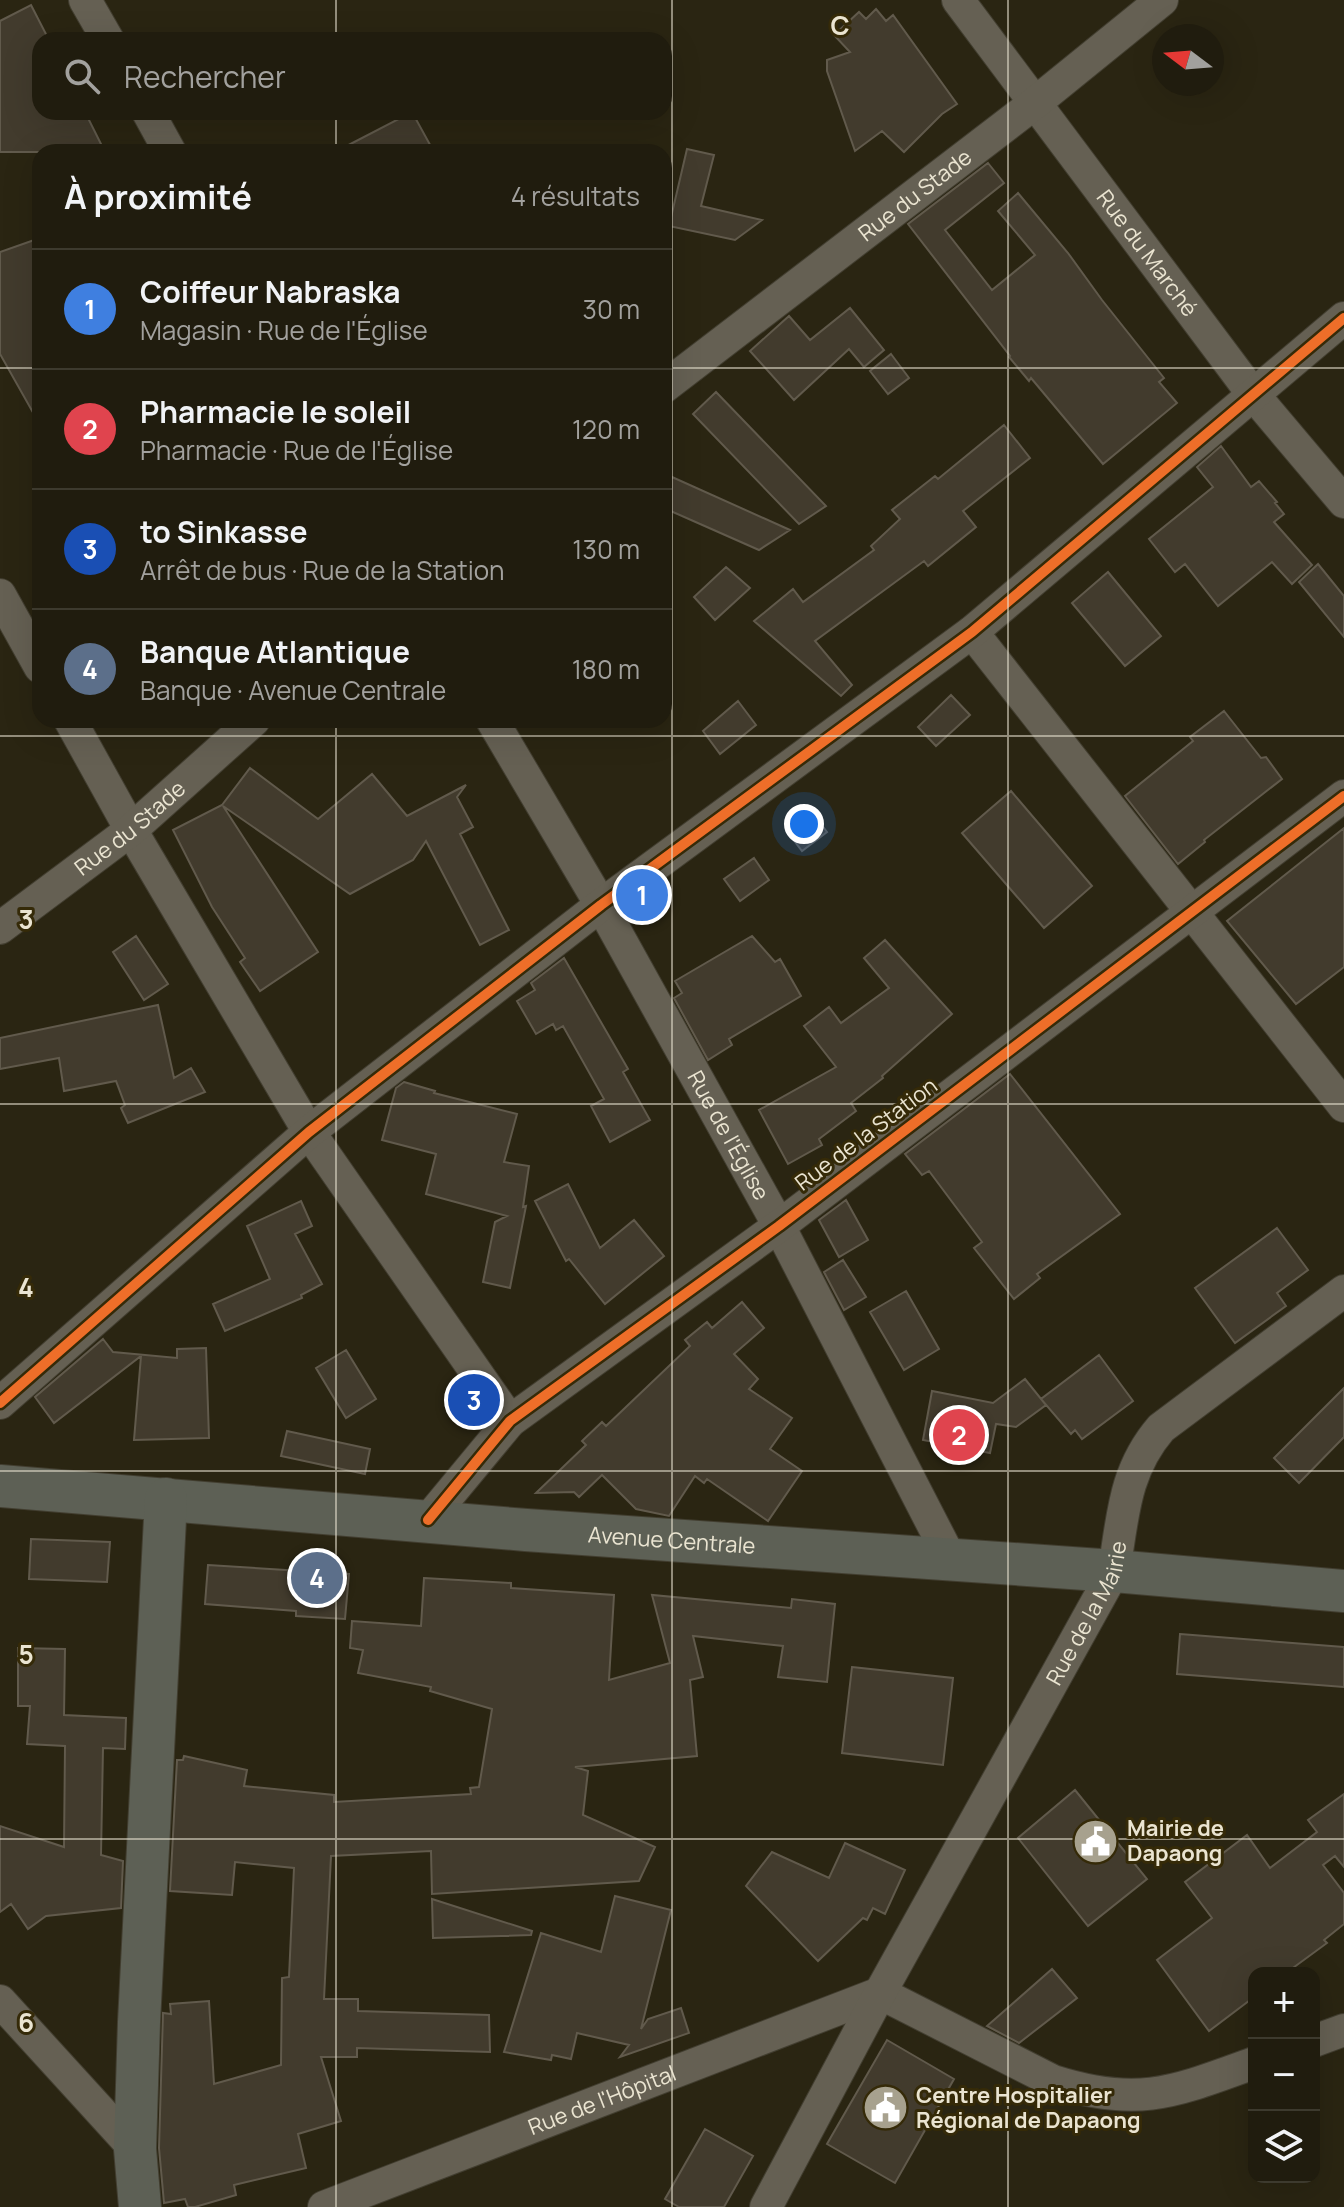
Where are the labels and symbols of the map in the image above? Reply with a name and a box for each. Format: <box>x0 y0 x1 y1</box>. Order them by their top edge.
text: C <box>830 7 850 43</box>
north arrow <box>1152 24 1224 96</box>
street label: Rue du Stade <box>852 142 978 248</box>
street label: Rue du Marché <box>1090 183 1205 323</box>
street label: Rue du Stade <box>68 773 192 882</box>
your location <box>784 804 824 844</box>
pin: 1 <box>616 865 668 925</box>
text: 3 <box>18 901 34 937</box>
street label: Rue de l'Église <box>681 1065 777 1206</box>
street label: Rue de la Station <box>789 1071 943 1197</box>
text: 4 <box>18 1269 34 1305</box>
pin: 3 <box>448 1370 500 1430</box>
pin: 2 <box>933 1405 985 1465</box>
street label: Avenue Centrale <box>587 1519 757 1561</box>
street label: Rue de la Mairie <box>1039 1539 1133 1690</box>
pin: 4 <box>291 1548 343 1608</box>
text: 5 <box>18 1636 34 1672</box>
place label: Mairie de Dapaong <box>1127 1813 1224 1868</box>
public building icon: Mairie de Dapaong <box>1072 1817 1120 1865</box>
text: 6 <box>18 2004 34 2040</box>
street label: Rue de l'Hôpital <box>524 2058 680 2142</box>
place label: Centre Hospitalier Régional de Dapaong <box>916 2080 1141 2135</box>
public building icon: Centre Hospitalier Régional de Dapaong <box>861 2084 909 2132</box>

